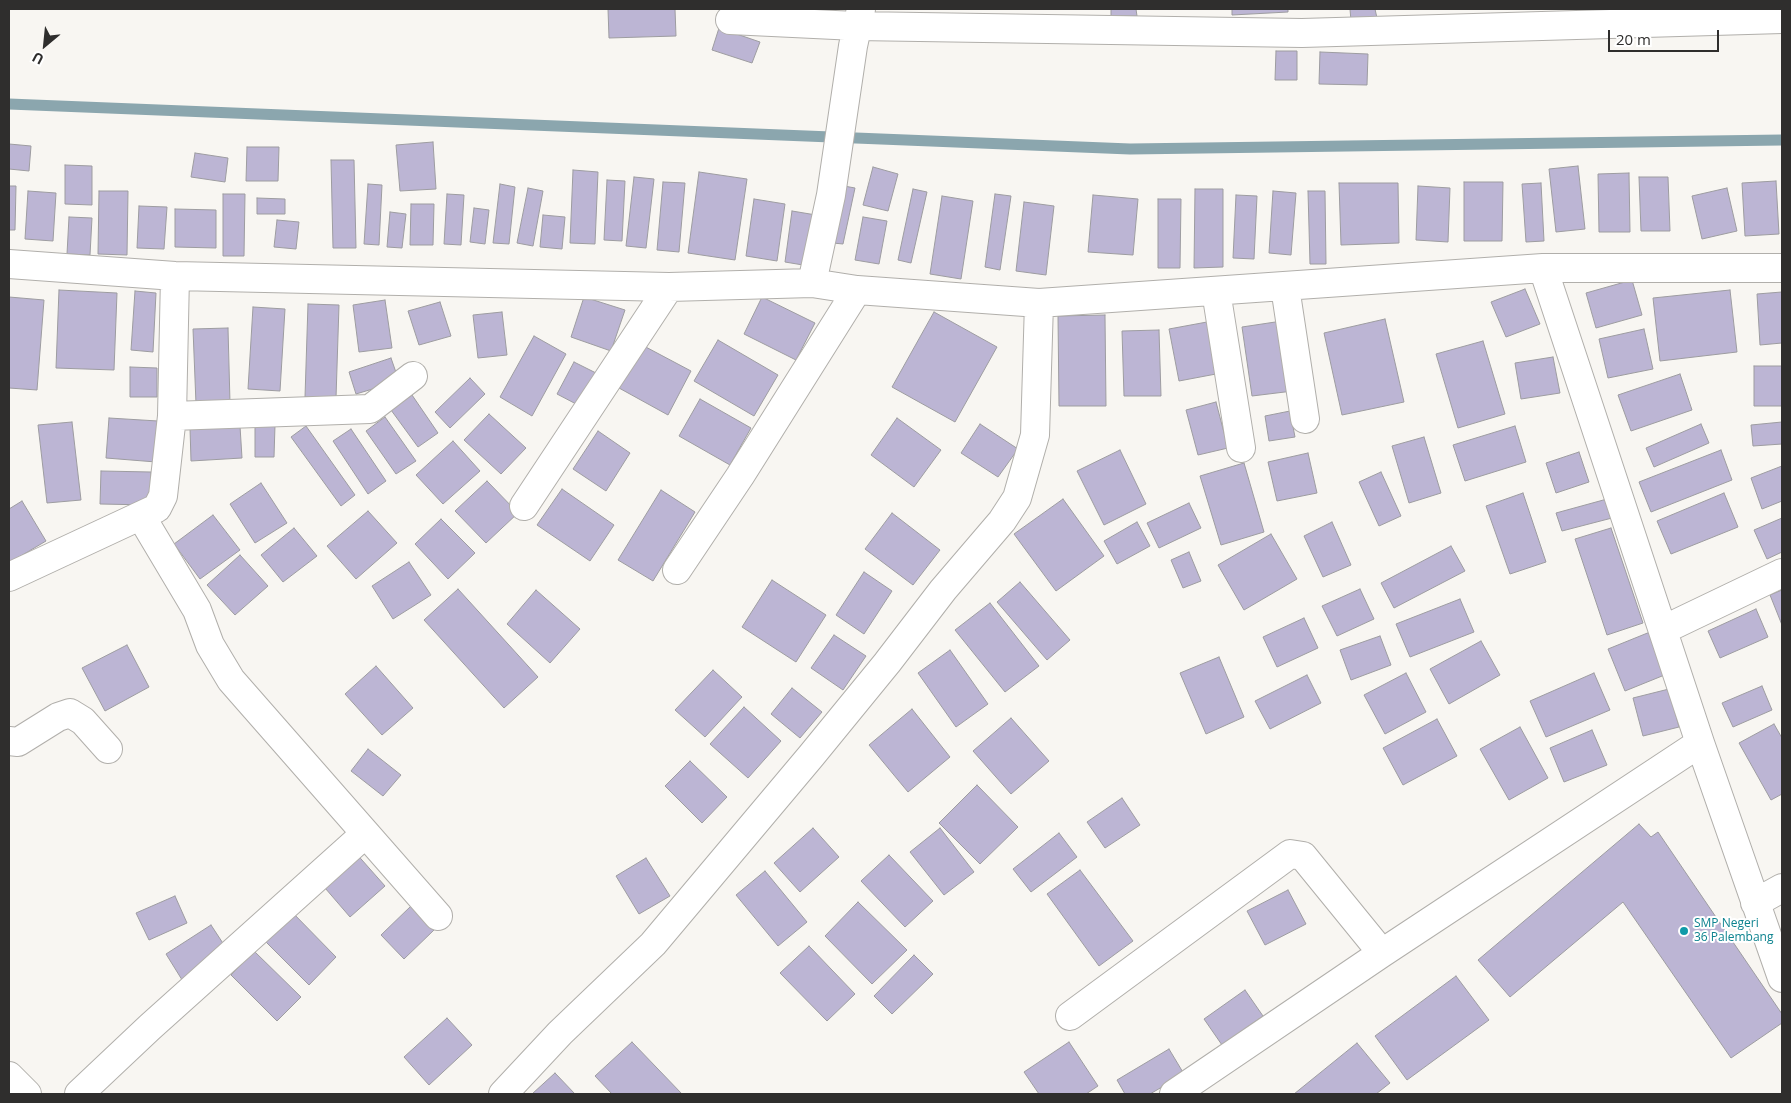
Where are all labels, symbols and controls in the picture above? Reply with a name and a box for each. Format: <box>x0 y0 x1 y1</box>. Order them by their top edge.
north arrow <box>20 20 70 70</box>
scale bar <box>1611 20 1722 52</box>
text: 20 m <box>1616 29 1651 49</box>
text: U <box>29 48 47 70</box>
place label: SMP Negeri 36 Palembang <box>1694 917 1773 945</box>
marker: SMP Negeri 36 Palembang <box>1678 925 1690 937</box>

